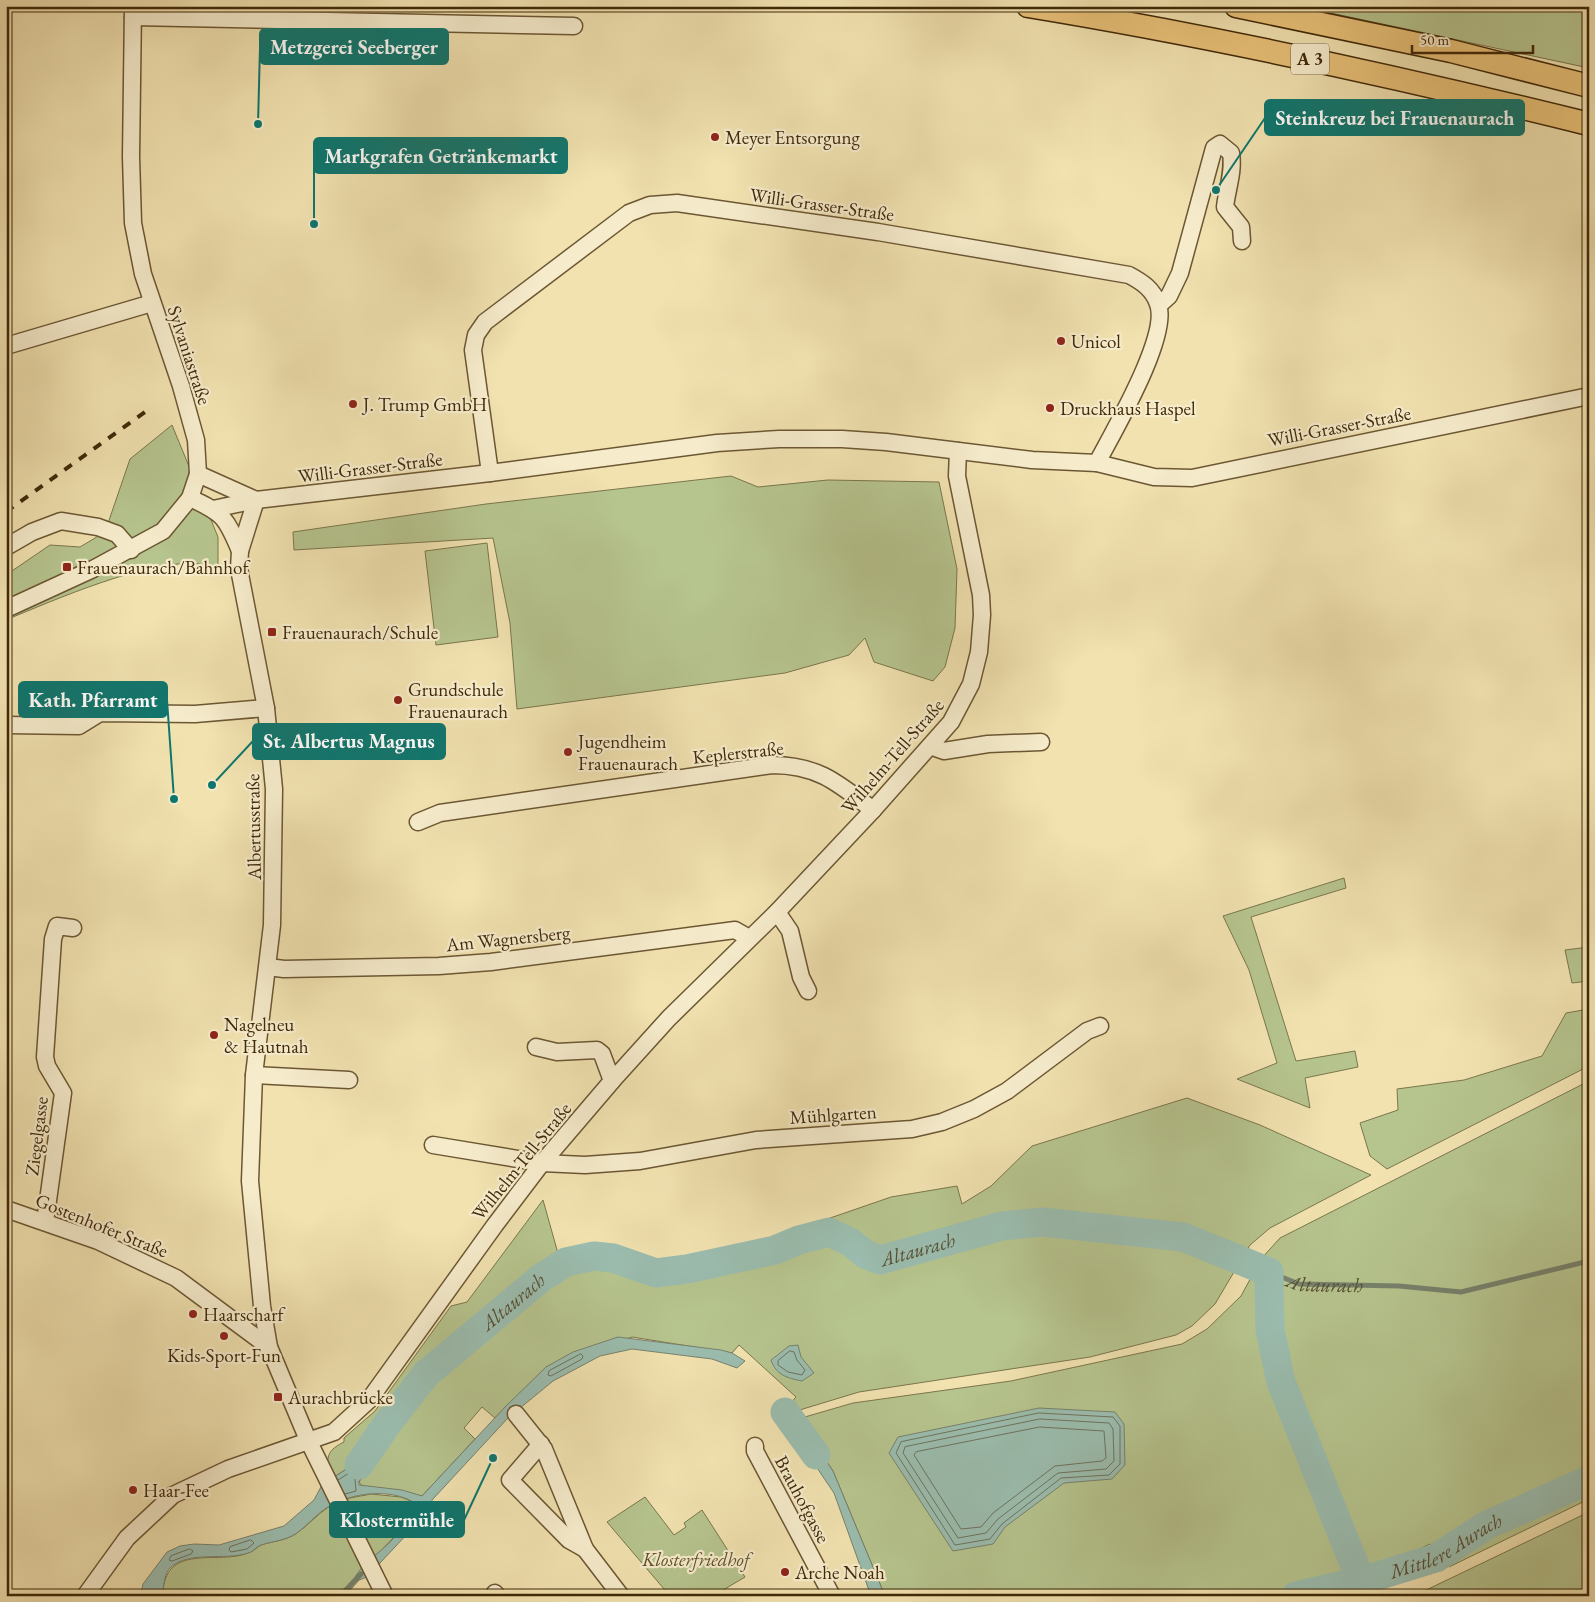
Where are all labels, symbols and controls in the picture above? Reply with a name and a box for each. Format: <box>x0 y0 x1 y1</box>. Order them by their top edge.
scale bar <box>1412 22 1534 54</box>
callout: Metzgerei Seeberger <box>260 29 448 64</box>
text: 50 m <box>1420 30 1449 49</box>
text: Metzgerei Seeberger <box>270 34 439 60</box>
road number: A 3 <box>1291 44 1329 74</box>
callout: Steinkreuz bei Frauenaurach <box>1265 100 1524 135</box>
text: Steinkreuz bei Frauenaurach <box>1275 105 1515 131</box>
place label: Meyer Entsorgung <box>725 125 860 150</box>
marker: Meyer Entsorgung <box>709 131 721 143</box>
callout: Markgrafen Getränkemarkt <box>314 138 567 173</box>
text: Markgrafen Getränkemarkt <box>324 143 558 169</box>
street label: Willi-Grasser-Straße <box>748 182 896 227</box>
street label: Sylvaniastraße <box>162 302 217 408</box>
place label: Unicol <box>1071 329 1121 354</box>
marker: Unicol <box>1055 335 1067 347</box>
place label: J. Trump GmbH <box>361 392 487 417</box>
place label: Druckhaus Haspel <box>1060 396 1196 421</box>
marker: J. Trump GmbH <box>347 398 359 410</box>
street label: Willi-Grasser-Straße <box>1265 400 1413 453</box>
marker: Druckhaus Haspel <box>1044 402 1056 414</box>
street label: Willi-Grasser-Straße <box>296 446 444 489</box>
place label: Frauenaurach/Bahnhof <box>77 555 250 580</box>
marker: Frauenaurach/Bahnhof <box>61 561 73 573</box>
place label: Frauenaurach/Schule <box>282 620 438 645</box>
marker: Frauenaurach/Schule <box>266 626 278 638</box>
place label: Grundschule Frauenaurach <box>408 677 508 724</box>
callout: Kath. Pfarramt <box>19 682 167 717</box>
text: Kath. Pfarramt <box>29 687 158 713</box>
street label: Wilhelm-Tell-Straße <box>835 693 949 819</box>
marker: Grundschule Frauenaurach <box>392 694 404 706</box>
callout: St. Albertus Magnus <box>253 724 445 759</box>
text: St. Albertus Magnus <box>263 728 435 754</box>
place label: Jugendheim Frauenaurach <box>576 729 678 776</box>
street label: Keplerstraße <box>691 735 785 770</box>
marker: Jugendheim Frauenaurach <box>562 746 574 758</box>
street label: Albertusstraße <box>240 774 267 881</box>
street label: Am Wagnersberg <box>444 919 572 958</box>
place label: Nagelneu & Hautnah <box>224 1012 309 1059</box>
marker: Nagelneu & Hautnah <box>208 1029 220 1041</box>
street label: Ziegelgasse <box>19 1095 54 1177</box>
street label: Wilhelm-Tell-Straße <box>466 1097 577 1226</box>
street label: Mühlgarten <box>789 1099 877 1130</box>
street label: Gostenhofer Straße <box>32 1187 172 1263</box>
water label: Altaurach <box>876 1227 958 1273</box>
water label: Altaurach <box>474 1267 551 1337</box>
water label: Altaurach <box>1281 1267 1363 1298</box>
place label: Haarscharf <box>203 1302 285 1327</box>
marker: Haarscharf <box>187 1308 199 1320</box>
marker: Kids-Sport-Fun <box>218 1330 230 1342</box>
place label: Kids-Sport-Fun <box>167 1343 281 1368</box>
place label: Aurachbrücke <box>287 1385 393 1410</box>
marker: Aurachbrücke <box>272 1391 284 1403</box>
street label: Brauhofgasse <box>769 1451 836 1547</box>
place label: Haar-Fee <box>143 1478 209 1503</box>
marker: Haar-Fee <box>127 1484 139 1496</box>
callout: Klostermühle <box>330 1502 464 1537</box>
text: Klostermühle <box>340 1507 454 1533</box>
water label: Mittlere Aurach <box>1386 1507 1506 1585</box>
park label: Klosterfriedhof <box>641 1547 754 1572</box>
place label: Arche Noah <box>794 1560 885 1585</box>
marker: Arche Noah <box>779 1566 791 1578</box>

